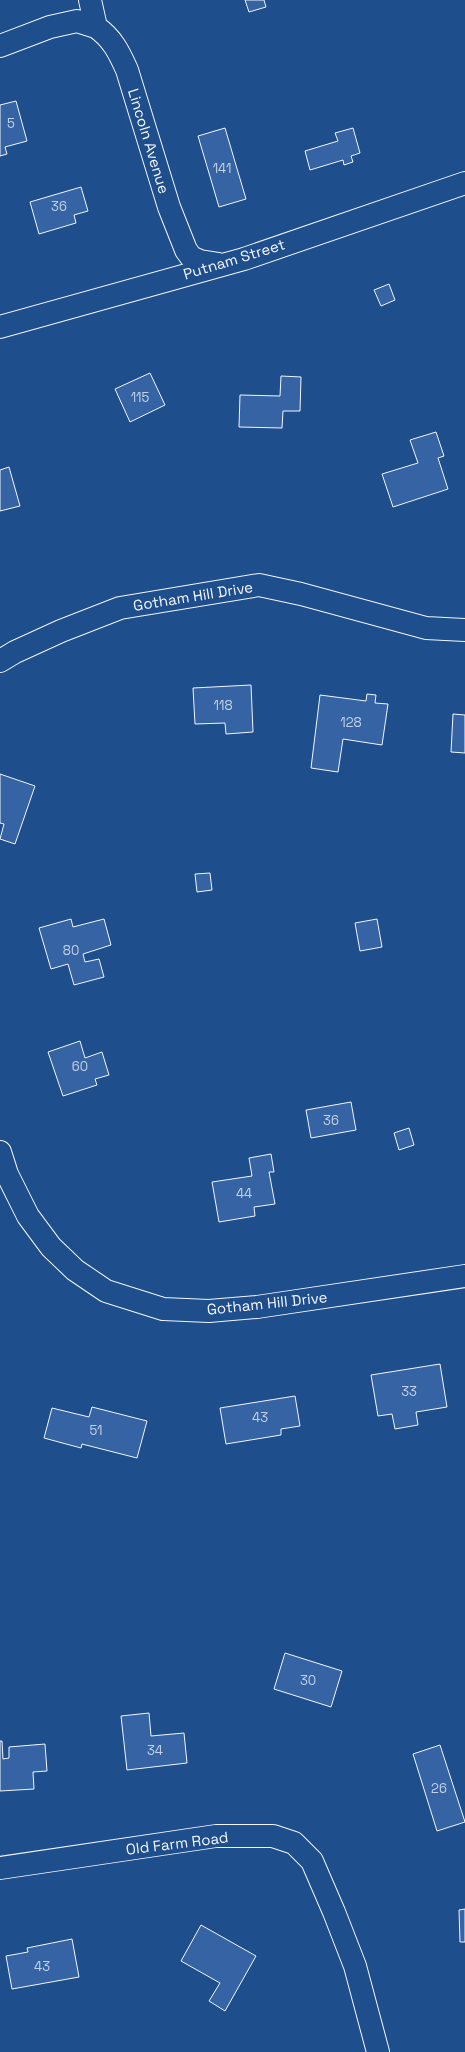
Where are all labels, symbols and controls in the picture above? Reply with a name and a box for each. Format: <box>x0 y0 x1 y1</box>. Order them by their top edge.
street label: Lincoln Avenue <box>124 86 174 196</box>
house number: 5 <box>7 115 15 132</box>
house number: 141 <box>213 160 231 177</box>
house number: 36 <box>51 198 67 215</box>
street label: Putnam Street <box>181 234 287 284</box>
house number: 115 <box>131 389 150 406</box>
street label: Gotham Hill Drive <box>132 577 254 615</box>
house number: 118 <box>214 697 232 714</box>
house number: 128 <box>340 714 362 731</box>
house number: 80 <box>63 942 79 959</box>
house number: 60 <box>72 1058 88 1075</box>
house number: 36 <box>323 1112 339 1129</box>
house number: 44 <box>236 1185 252 1202</box>
street label: Gotham Hill Drive <box>206 1287 328 1319</box>
house number: 33 <box>401 1383 417 1400</box>
house number: 43 <box>252 1409 268 1426</box>
house number: 51 <box>89 1422 103 1439</box>
house number: 30 <box>300 1672 316 1689</box>
house number: 34 <box>147 1742 163 1759</box>
house number: 26 <box>431 1780 447 1797</box>
street label: Old Farm Road <box>125 1827 229 1859</box>
house number: 43 <box>34 1958 50 1975</box>

